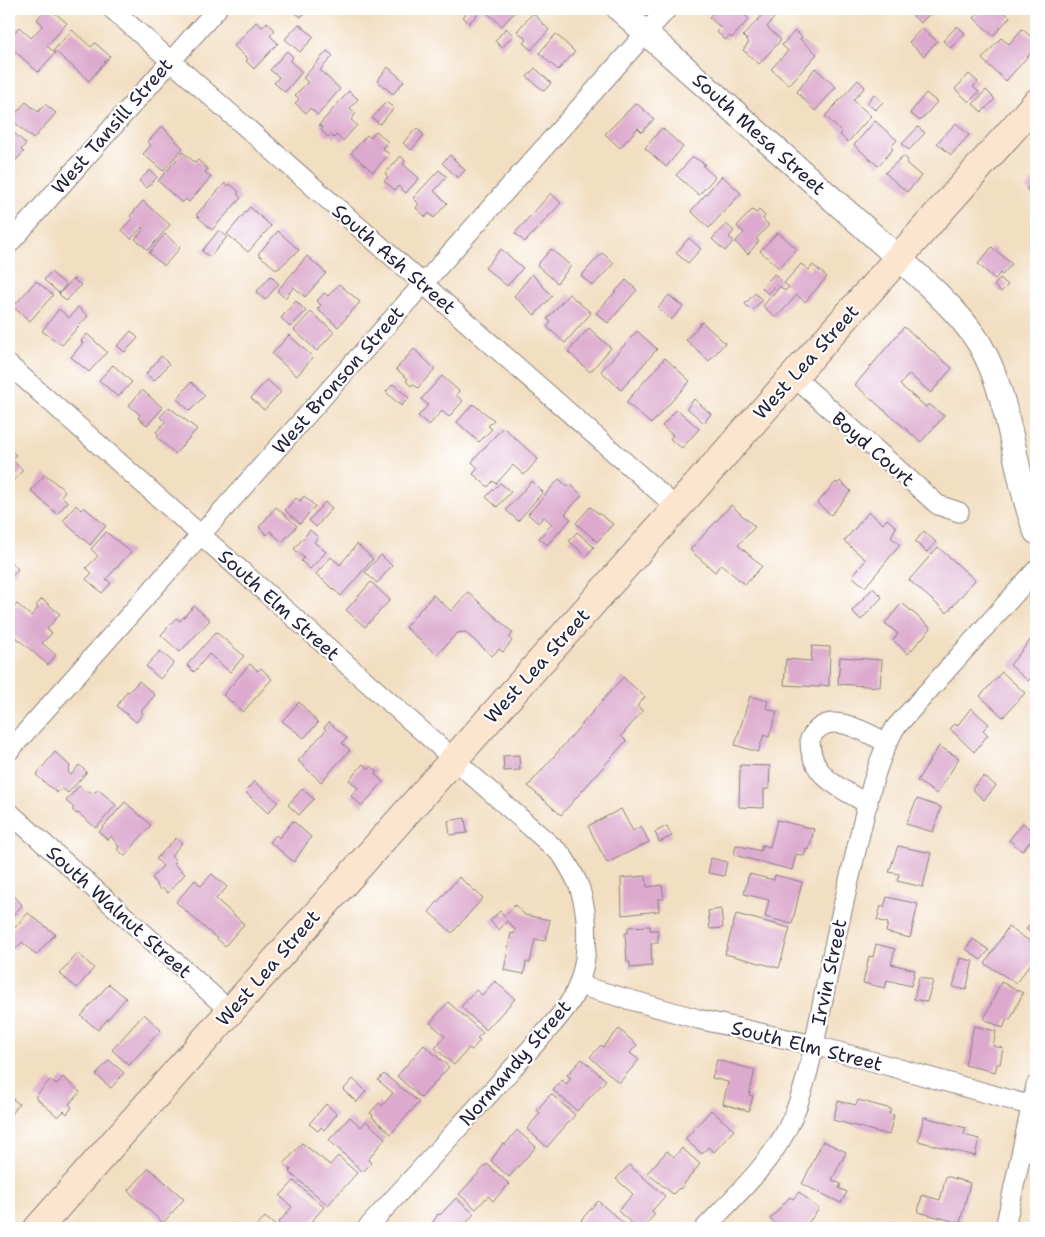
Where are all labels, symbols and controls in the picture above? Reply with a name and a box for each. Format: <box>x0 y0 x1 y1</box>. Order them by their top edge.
street label: West Tansill Street <box>46 53 178 199</box>
street label: South Mesa Street <box>687 68 831 200</box>
street label: South Ash Street <box>327 198 461 320</box>
street label: West Lea Street <box>748 299 864 425</box>
street label: West Bronson Street <box>267 301 409 459</box>
street label: Boyd Court <box>826 406 920 492</box>
street label: South Elm Street <box>213 544 345 666</box>
street label: West Lea Street <box>479 603 595 729</box>
street label: South Walnut Street <box>41 840 197 984</box>
street label: West Lea Street <box>210 904 326 1032</box>
street label: Irvin Street <box>806 917 852 1027</box>
street label: Normandy Street <box>453 995 577 1131</box>
street label: South Elm Street <box>729 1015 885 1077</box>

